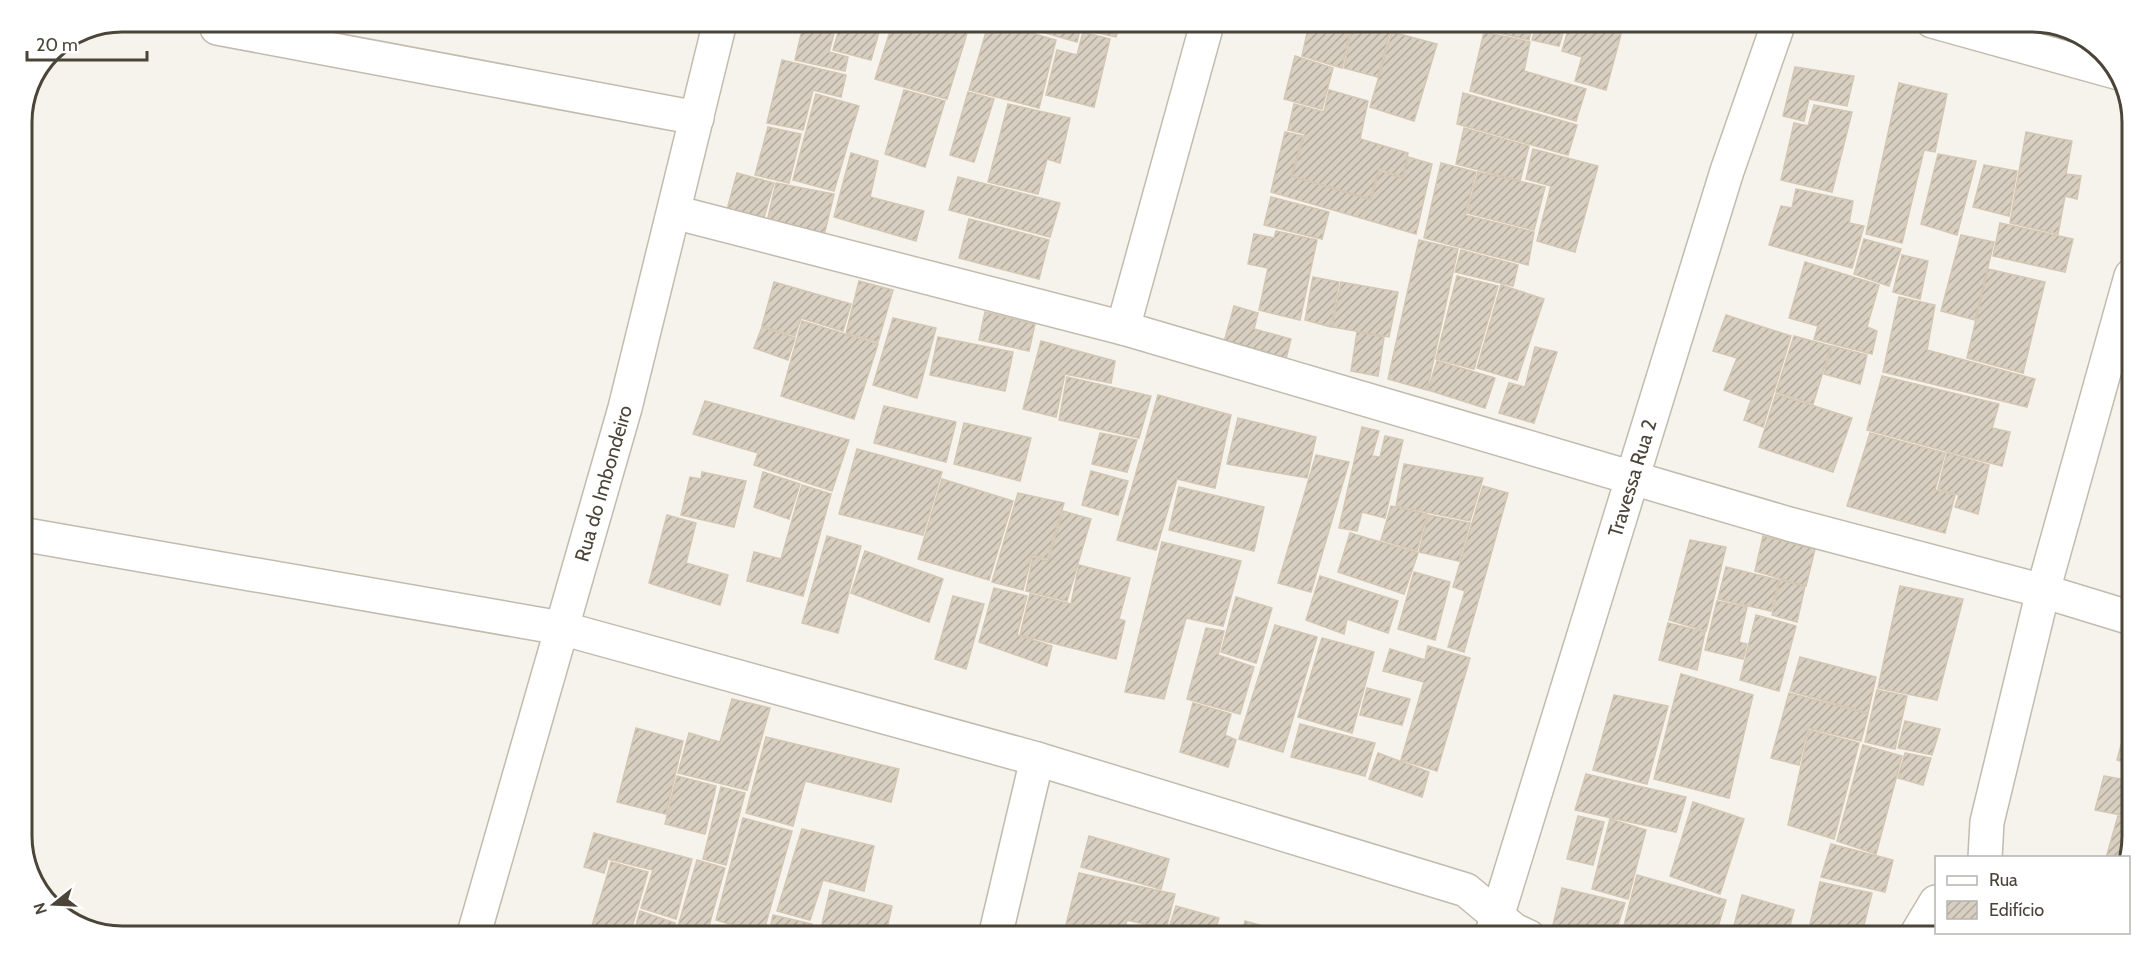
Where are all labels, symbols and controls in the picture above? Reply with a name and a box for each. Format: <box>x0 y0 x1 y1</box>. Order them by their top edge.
scale bar <box>27 24 147 62</box>
text: 20 m <box>36 34 78 56</box>
street label: Rua do Imbondeiro <box>570 402 637 564</box>
street label: Travessa Rua 2 <box>1603 416 1662 540</box>
legend <box>1935 856 2130 934</box>
text: Rua <box>1989 869 2018 891</box>
north arrow <box>24 874 84 934</box>
text: Edifício <box>1989 899 2044 921</box>
text: N <box>29 900 51 917</box>

